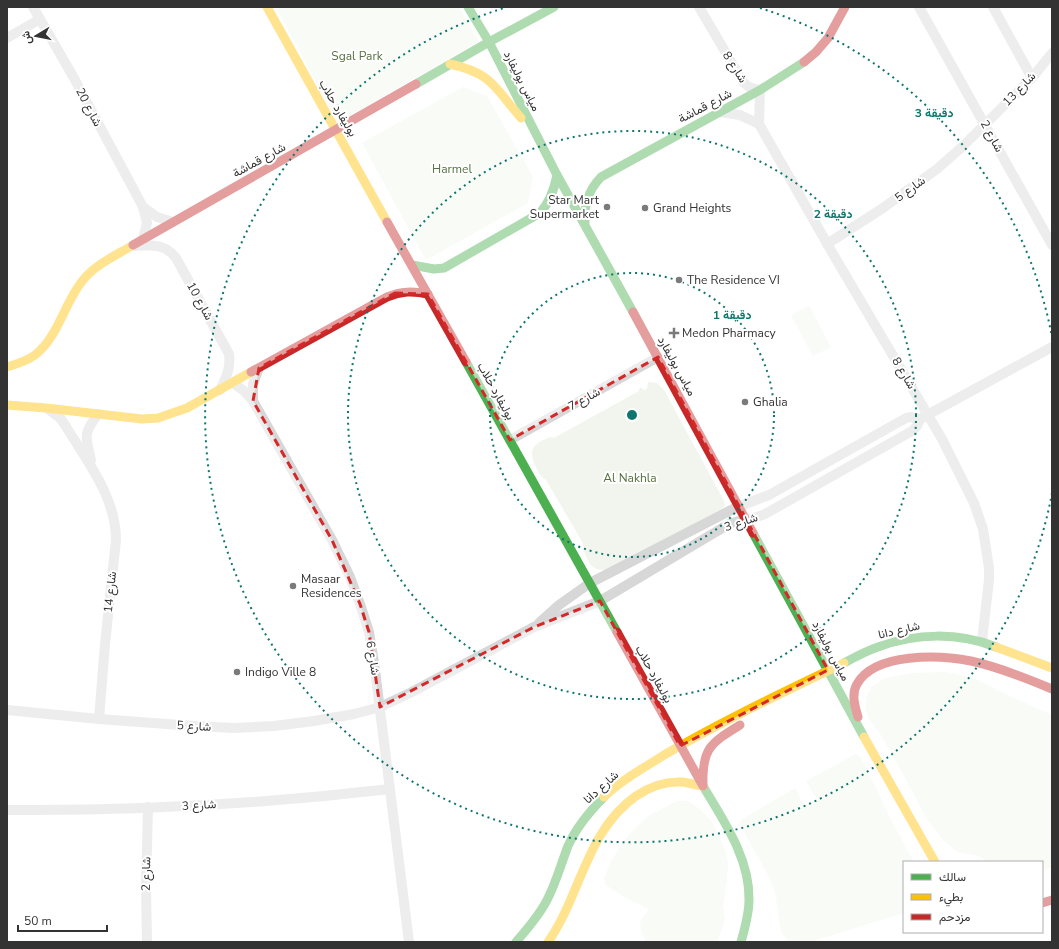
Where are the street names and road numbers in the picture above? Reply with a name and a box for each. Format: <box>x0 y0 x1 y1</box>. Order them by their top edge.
street label: مياس بوليفارد <box>500 48 544 114</box>
street label: شارع 8 <box>718 48 751 86</box>
street label: شارع 13 <box>999 68 1040 110</box>
street label: بوليفارد حلاب <box>315 76 361 140</box>
street label: شارع 20 <box>71 85 106 130</box>
street label: شارع قماشة <box>675 85 735 128</box>
street label: شارع 2 <box>976 117 1007 155</box>
street label: شارع قماشة <box>230 139 289 182</box>
street label: شارع 5 <box>891 172 929 206</box>
street label: شارع 10 <box>182 279 217 324</box>
street label: مياس بوليفارد <box>654 333 700 399</box>
street label: شارع 8 <box>887 354 920 392</box>
street label: بوليفارد حلاب <box>474 359 518 423</box>
street label: شارع 7 <box>565 384 603 415</box>
street label: شارع 3 <box>722 509 760 536</box>
street label: شارع 14 <box>100 570 121 614</box>
street label: شارع دانا <box>877 617 922 644</box>
street label: مياس بوليفارد <box>808 618 854 684</box>
street label: شارع 6 <box>361 640 384 676</box>
street label: بوليفارد حلاب <box>632 642 676 706</box>
street label: شارع 5 <box>176 717 212 736</box>
street label: شارع دانا <box>580 767 623 808</box>
street label: شارع 3 <box>181 796 217 815</box>
street label: شارع 2 <box>138 857 155 891</box>

